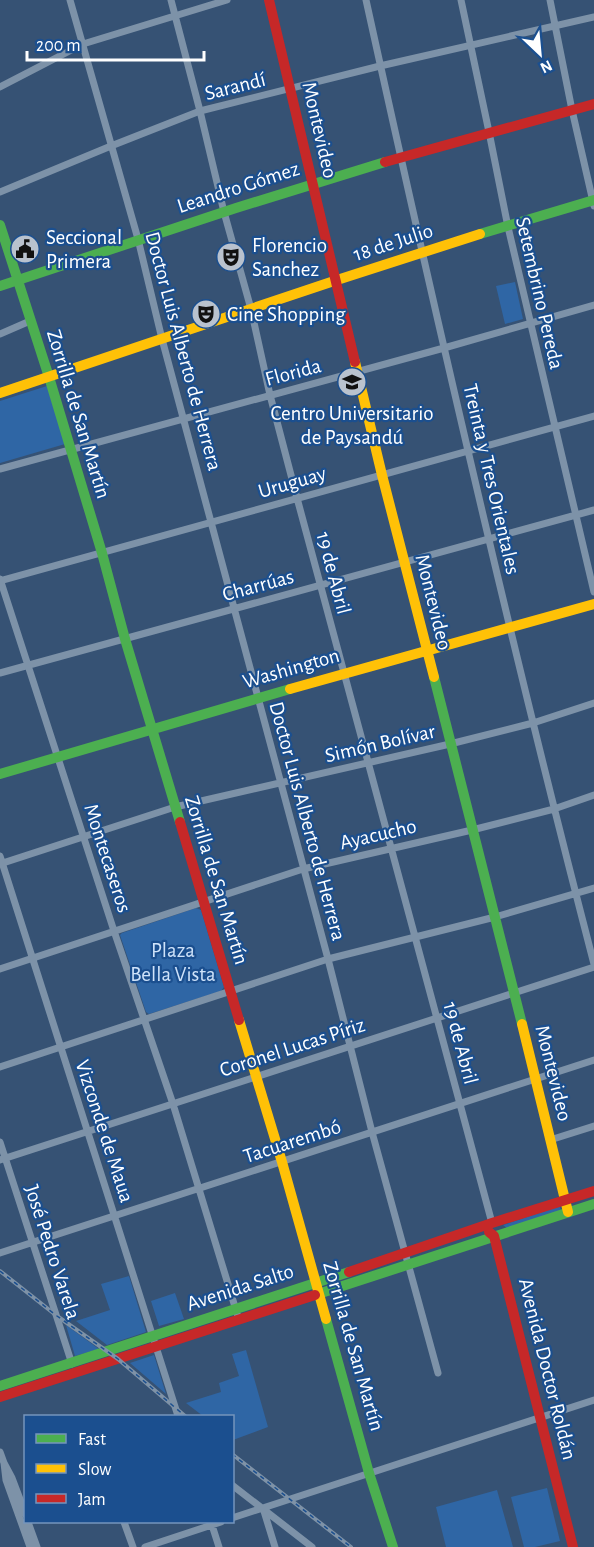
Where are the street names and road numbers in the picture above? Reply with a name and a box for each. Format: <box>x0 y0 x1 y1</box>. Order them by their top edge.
street label: Sarandí <box>203 69 269 104</box>
street label: Montevideo <box>298 80 341 180</box>
street label: Leandro Gómez <box>174 158 302 217</box>
street label: Setembrino Pereda <box>512 215 567 372</box>
street label: 18 de Julio <box>351 220 436 265</box>
street label: Doctor Luis Alberto de Herrera <box>141 229 226 473</box>
street label: Zorrilla de San Martín <box>43 327 114 501</box>
street label: Florida <box>263 355 324 390</box>
street label: Treinta y Tres Orientales <box>459 382 524 576</box>
street label: Uruguay <box>256 463 328 502</box>
street label: 19 de Abril <box>312 530 355 617</box>
street label: Montevideo <box>411 552 456 652</box>
street label: Charrúas <box>220 566 296 605</box>
street label: Washington <box>240 645 342 692</box>
street label: Doctor Luis Alberto de Herrera <box>265 699 350 943</box>
street label: Simón Bolívar <box>323 721 438 766</box>
street label: Zorrilla de San Martín <box>181 793 252 967</box>
street label: Montecaseros <box>80 801 135 915</box>
street label: Ayacucho <box>338 815 419 854</box>
street label: 19 de Abril <box>439 1000 482 1087</box>
street label: Coronel Lucas Píriz <box>217 1014 367 1081</box>
street label: Montevideo <box>531 1023 576 1123</box>
street label: Vizconde de Maua <box>72 1057 138 1205</box>
street label: Tacuarembó <box>241 1116 344 1167</box>
street label: José Pedro Varela <box>21 1182 84 1322</box>
street label: Zorrilla de San Martín <box>319 1259 388 1433</box>
street label: Avenida Salto <box>184 1260 296 1315</box>
street label: Avenida Doctor Roldán <box>515 1276 580 1462</box>

